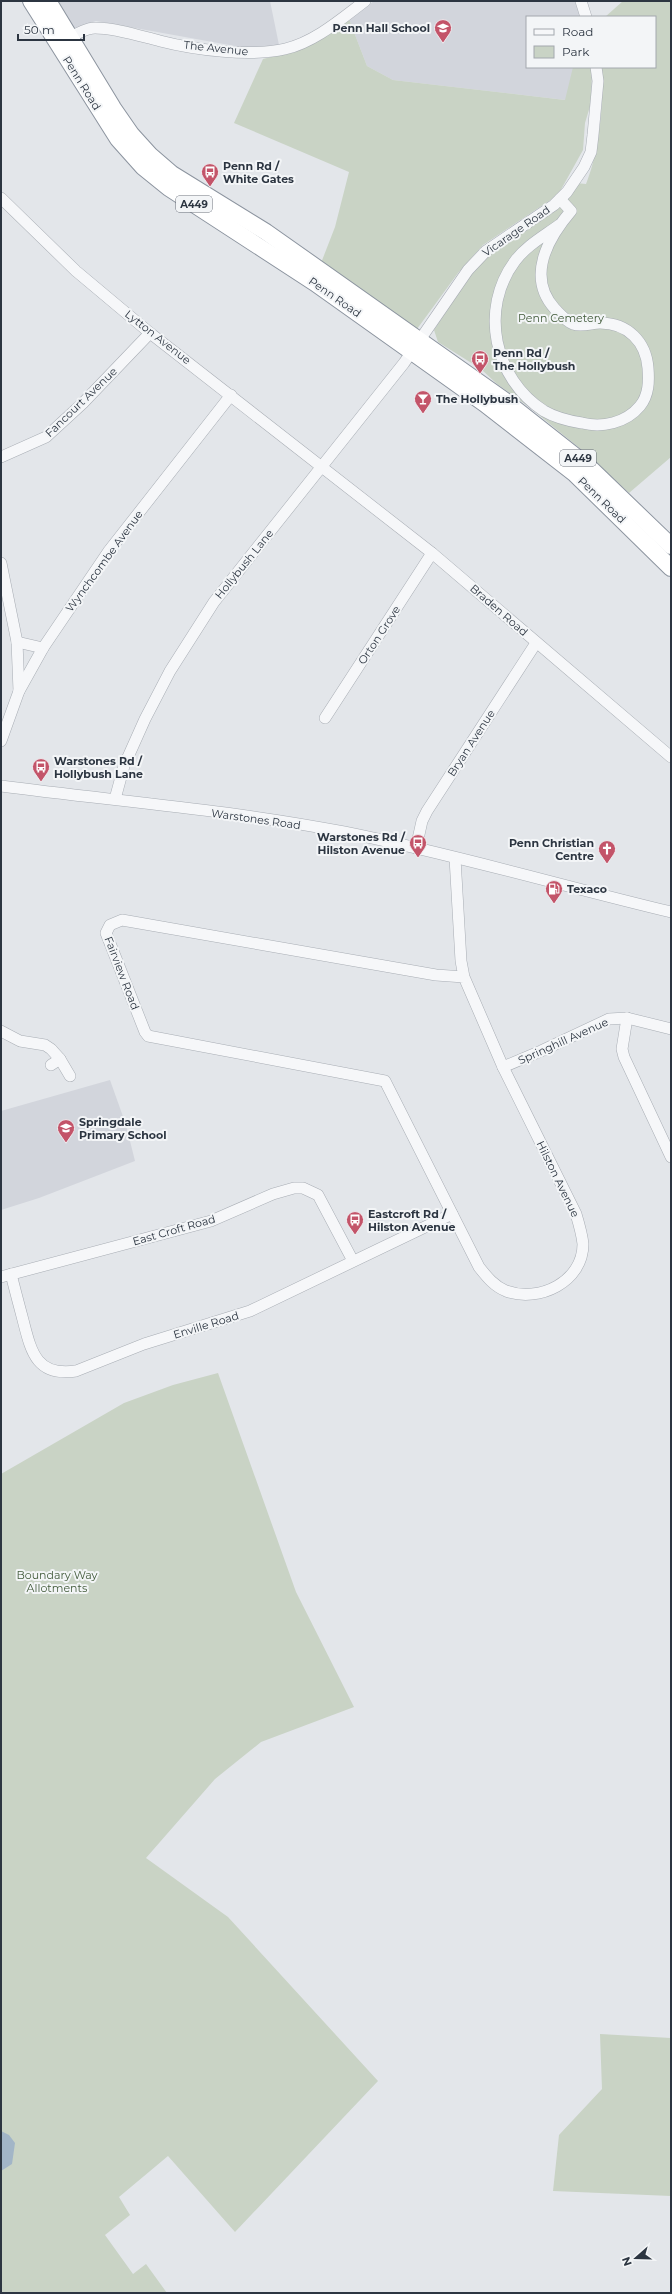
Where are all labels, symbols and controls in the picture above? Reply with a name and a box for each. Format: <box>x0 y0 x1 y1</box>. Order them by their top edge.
scale bar <box>18 16 84 42</box>
legend <box>526 16 656 68</box>
school or university icon: Penn Hall School <box>433 18 453 43</box>
place label: Penn Hall School <box>333 21 430 35</box>
text: 50 m <box>24 22 55 37</box>
text: Road <box>562 24 593 39</box>
street label: The Avenue <box>183 38 249 58</box>
text: Park <box>562 44 590 59</box>
street label: Penn Road <box>60 53 104 113</box>
place label: Penn Rd / White Gates <box>223 159 294 186</box>
bus stop icon: Penn Rd / White Gates <box>200 162 220 187</box>
road number: A449 <box>176 196 212 212</box>
street label: Vicarage Road <box>479 202 553 260</box>
street label: Penn Road <box>306 274 364 320</box>
street label: Lytton Avenue <box>122 307 194 367</box>
park label: Penn Cemetery <box>518 311 604 325</box>
place label: Penn Rd / The Hollybush <box>493 346 575 373</box>
bus stop icon: Penn Rd / The Hollybush <box>470 349 490 374</box>
street label: Fancourt Avenue <box>42 364 120 440</box>
bar icon: The Hollybush <box>413 389 433 414</box>
place label: The Hollybush <box>436 392 518 406</box>
road number: A449 <box>560 450 596 466</box>
street label: Penn Road <box>575 474 629 526</box>
street label: Wynchcombe Avenue <box>62 507 146 615</box>
street label: Hollybush Lane <box>212 526 276 602</box>
street label: Braden Road <box>467 581 531 639</box>
street label: Orton Grove <box>355 603 403 667</box>
street label: Bryan Avenue <box>444 707 498 779</box>
place label: Warstones Rd / Hollybush Lane <box>54 754 143 781</box>
bus stop icon: Warstones Rd / Hollybush Lane <box>31 757 51 782</box>
street label: Warstones Road <box>210 806 302 832</box>
place label: Warstones Rd / Hilston Avenue <box>317 830 406 857</box>
bus stop icon: Warstones Rd / Hilston Avenue <box>408 833 428 858</box>
place label: Penn Christian Centre <box>509 836 594 863</box>
church icon: Penn Christian Centre <box>597 839 617 864</box>
fuel station icon: Texaco <box>544 879 564 904</box>
place label: Texaco <box>567 882 607 896</box>
street label: Fairview Road <box>102 934 142 1012</box>
street label: Springhill Avenue <box>516 1015 611 1067</box>
place label: Springdale Primary School <box>79 1115 167 1142</box>
school or university icon: Springdale Primary School <box>56 1118 76 1143</box>
street label: Hilston Avenue <box>533 1139 583 1220</box>
place label: Eastcroft Rd / Hilston Avenue <box>368 1207 455 1234</box>
bus stop icon: Eastcroft Rd / Hilston Avenue <box>345 1210 365 1235</box>
street label: East Croft Road <box>131 1212 217 1248</box>
street label: Enville Road <box>172 1308 240 1342</box>
park label: Boundary Way Allotments <box>16 1568 98 1595</box>
north arrow <box>616 2238 656 2278</box>
text: N <box>619 2255 635 2268</box>

